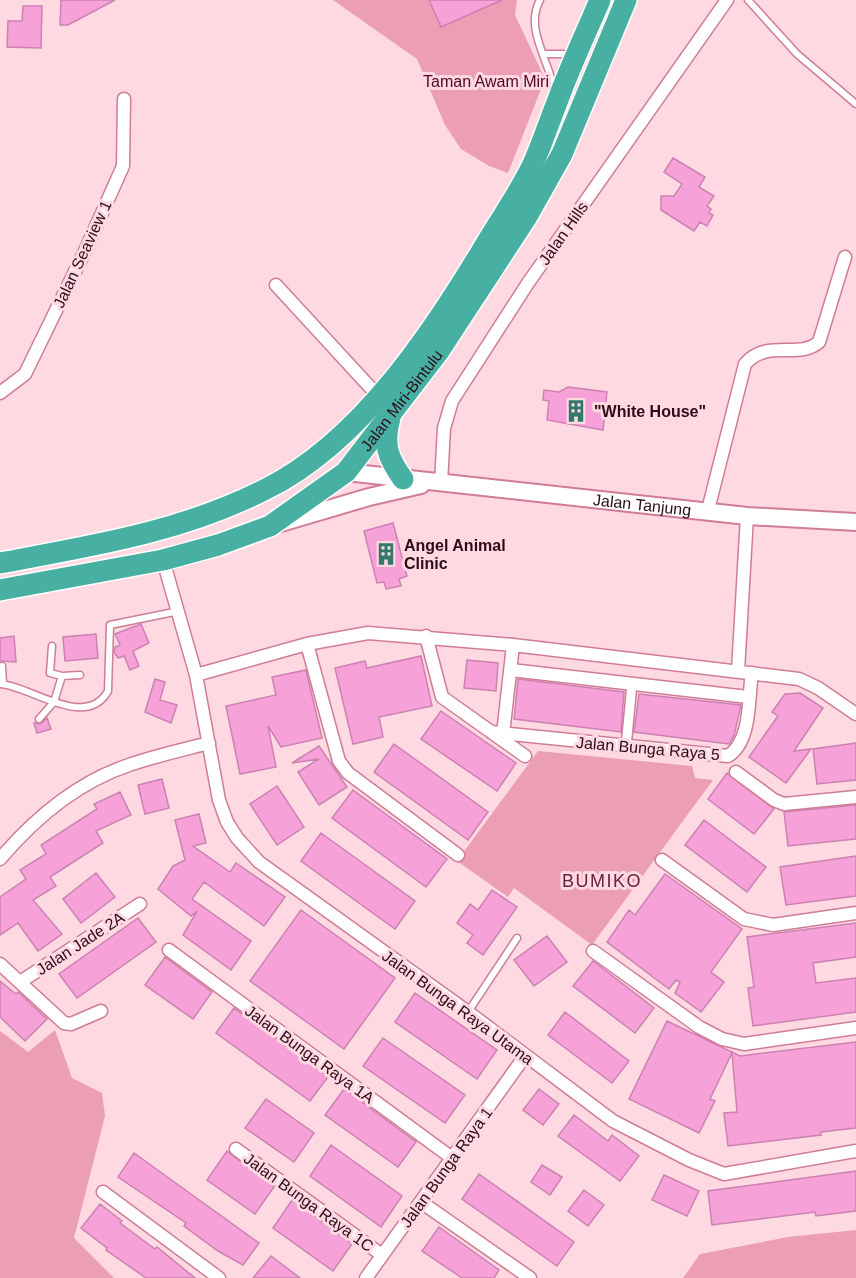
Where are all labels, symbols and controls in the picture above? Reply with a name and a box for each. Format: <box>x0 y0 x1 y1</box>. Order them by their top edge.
park label: Taman Awam Miri <box>423 73 549 90</box>
street label: Jalan Seaview 1 <box>50 198 115 311</box>
street label: Jalan Hills <box>536 199 591 268</box>
street label: Jalan Miri-Bintulu <box>357 347 446 454</box>
building icon: "White House" <box>563 398 589 424</box>
place label: "White House" <box>594 403 706 420</box>
street label: Jalan Tanjung <box>592 491 692 519</box>
place label: Angel Animal Clinic <box>404 537 506 572</box>
building icon: Angel Animal Clinic <box>373 541 399 567</box>
street label: Jalan Bunga Raya 5 <box>575 734 721 763</box>
district label: BUMIKO <box>562 871 642 891</box>
street label: Jalan Jade 2A <box>33 908 128 978</box>
street label: Jalan Bunga Raya Utama <box>379 947 537 1068</box>
street label: Jalan Bunga Raya 1A <box>242 1002 378 1107</box>
street label: Jalan Bunga Raya 1 <box>397 1104 496 1231</box>
street label: Jalan Bunga Raya 1C <box>241 1150 377 1255</box>

